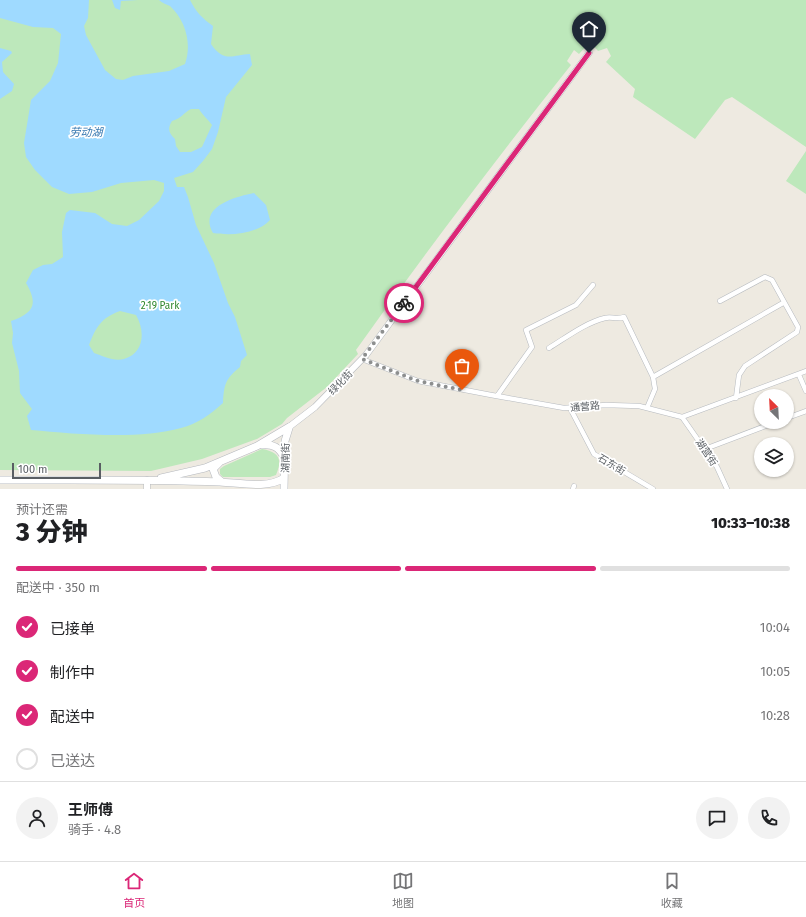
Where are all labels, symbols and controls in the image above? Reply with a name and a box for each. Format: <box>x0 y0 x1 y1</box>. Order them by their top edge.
pin <box>572 12 606 53</box>
icon: home <box>578 18 600 40</box>
water label: 劳动湖 <box>70 126 104 139</box>
courier <box>384 283 424 323</box>
icon: bike <box>393 292 415 314</box>
park label: 2·19 Park <box>141 300 180 312</box>
pin <box>445 349 479 390</box>
icon: bag <box>451 355 473 377</box>
street label: 绿化街 <box>326 368 355 398</box>
north arrow <box>754 389 794 429</box>
map controls <box>754 389 794 477</box>
street label: 通营路 <box>570 400 601 414</box>
street label: 湖营街 <box>693 437 720 468</box>
button: layers <box>754 437 794 477</box>
street label: 湖南街 <box>280 443 292 473</box>
street label: 石东街 <box>596 452 627 478</box>
scale bar <box>12 461 101 480</box>
text: 100 m <box>18 463 47 476</box>
text: 预计还需 <box>16 502 68 517</box>
text: 10:33–10:38 <box>711 514 790 532</box>
text: 3 分钟 <box>16 517 88 548</box>
text: 配送中 · 350 m <box>16 580 100 595</box>
icon: check <box>16 616 38 638</box>
text: 已接单 <box>50 620 95 638</box>
text: 10:04 <box>760 620 790 635</box>
icon: check <box>16 660 38 682</box>
text: 制作中 <box>50 664 95 682</box>
text: 10:05 <box>760 664 790 679</box>
icon: check <box>16 704 38 726</box>
text: 配送中 <box>50 708 95 726</box>
text: 10:28 <box>760 708 790 723</box>
text: 已送达 <box>50 752 95 770</box>
button: person <box>16 797 58 839</box>
button: chat <box>696 797 738 839</box>
button: phone <box>748 797 790 839</box>
text: 王师傅 <box>68 801 113 819</box>
text: 骑手 · 4.8 <box>68 822 121 837</box>
tab: 首页 <box>123 870 145 910</box>
tab: 地图 <box>392 870 414 910</box>
tab: 收藏 <box>661 870 683 910</box>

